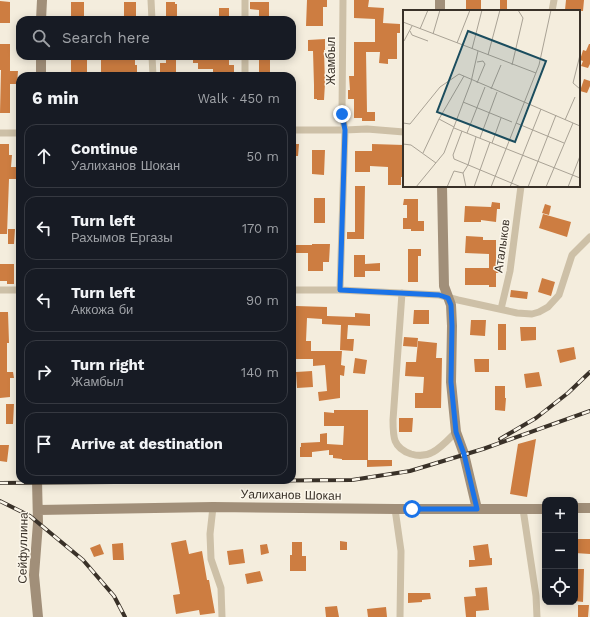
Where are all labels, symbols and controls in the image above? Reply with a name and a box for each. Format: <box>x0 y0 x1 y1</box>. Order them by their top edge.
inset map <box>403 10 580 187</box>
search box <box>16 16 296 60</box>
icon: search <box>30 27 52 49</box>
text: Search here <box>62 29 150 47</box>
street label: Жамбыл <box>324 37 338 85</box>
text: 6 min <box>32 88 79 108</box>
text: Walk · 450 m <box>197 91 280 106</box>
route end <box>333 105 351 123</box>
text: Continue <box>71 140 138 158</box>
icon: ahead <box>33 145 55 167</box>
text: 50 m <box>247 149 279 164</box>
text: Уалиханов Шокан <box>71 158 180 173</box>
text: Turn left <box>71 212 135 230</box>
icon: left <box>33 217 55 239</box>
street label: Аталыков <box>491 218 513 274</box>
text: 170 m <box>242 221 279 236</box>
text: Рахымов Ергазы <box>71 230 173 245</box>
text: Turn left <box>71 284 135 302</box>
icon: left <box>33 289 55 311</box>
text: 90 m <box>246 293 279 308</box>
text: Аккожа би <box>71 302 133 317</box>
text: Turn right <box>71 356 144 374</box>
icon: right <box>33 361 55 383</box>
text: 140 m <box>241 365 279 380</box>
text: Жамбыл <box>71 374 124 389</box>
icon: arrive <box>33 433 55 455</box>
text: Arrive at destination <box>71 435 223 453</box>
street label: Уалиханов Шокан <box>240 487 342 503</box>
map controls <box>542 497 578 605</box>
button: + <box>542 497 578 533</box>
route start <box>403 500 421 518</box>
street label: Сейфуллина <box>15 512 31 584</box>
button: − <box>542 533 578 569</box>
button: locate <box>542 569 578 605</box>

